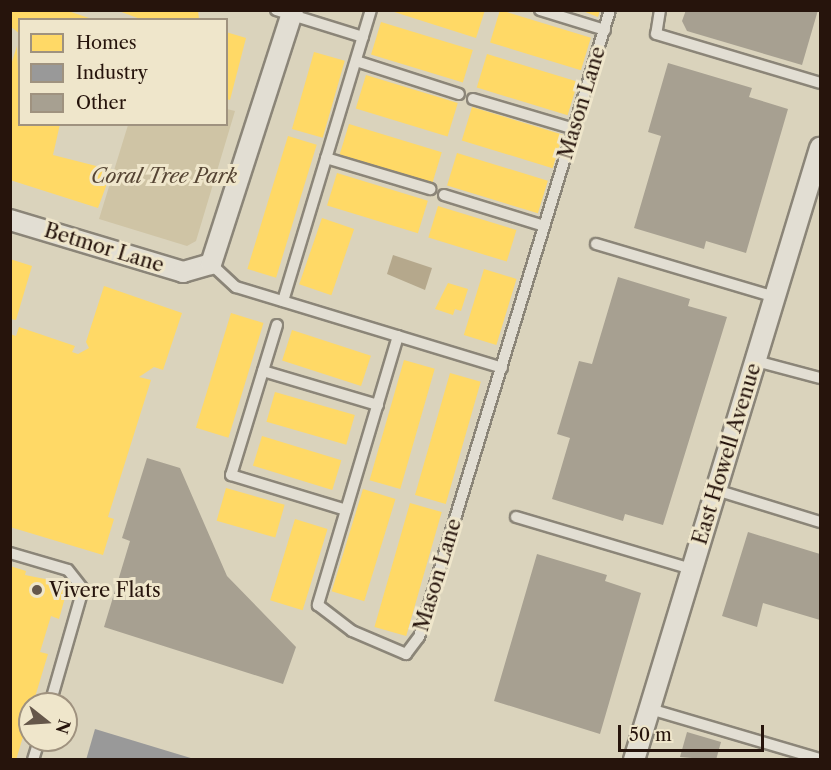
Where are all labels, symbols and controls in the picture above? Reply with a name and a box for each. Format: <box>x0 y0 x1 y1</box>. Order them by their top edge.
legend <box>18 18 228 126</box>
text: Homes <box>76 32 137 54</box>
street label: Mason Lane <box>553 44 611 162</box>
text: Industry <box>76 62 148 84</box>
text: Other <box>76 92 126 114</box>
park label: Coral Tree Park <box>91 164 237 188</box>
street label: Betmor Lane <box>41 218 167 278</box>
street label: East Howell Avenue <box>688 360 766 548</box>
street label: Mason Lane <box>409 516 467 634</box>
place label: Vivere Flats <box>49 578 161 602</box>
marker: Vivere Flats <box>30 583 44 597</box>
north arrow <box>18 692 78 752</box>
scale bar <box>621 713 766 751</box>
text: N <box>52 717 75 736</box>
text: 50 m <box>629 724 672 746</box>

